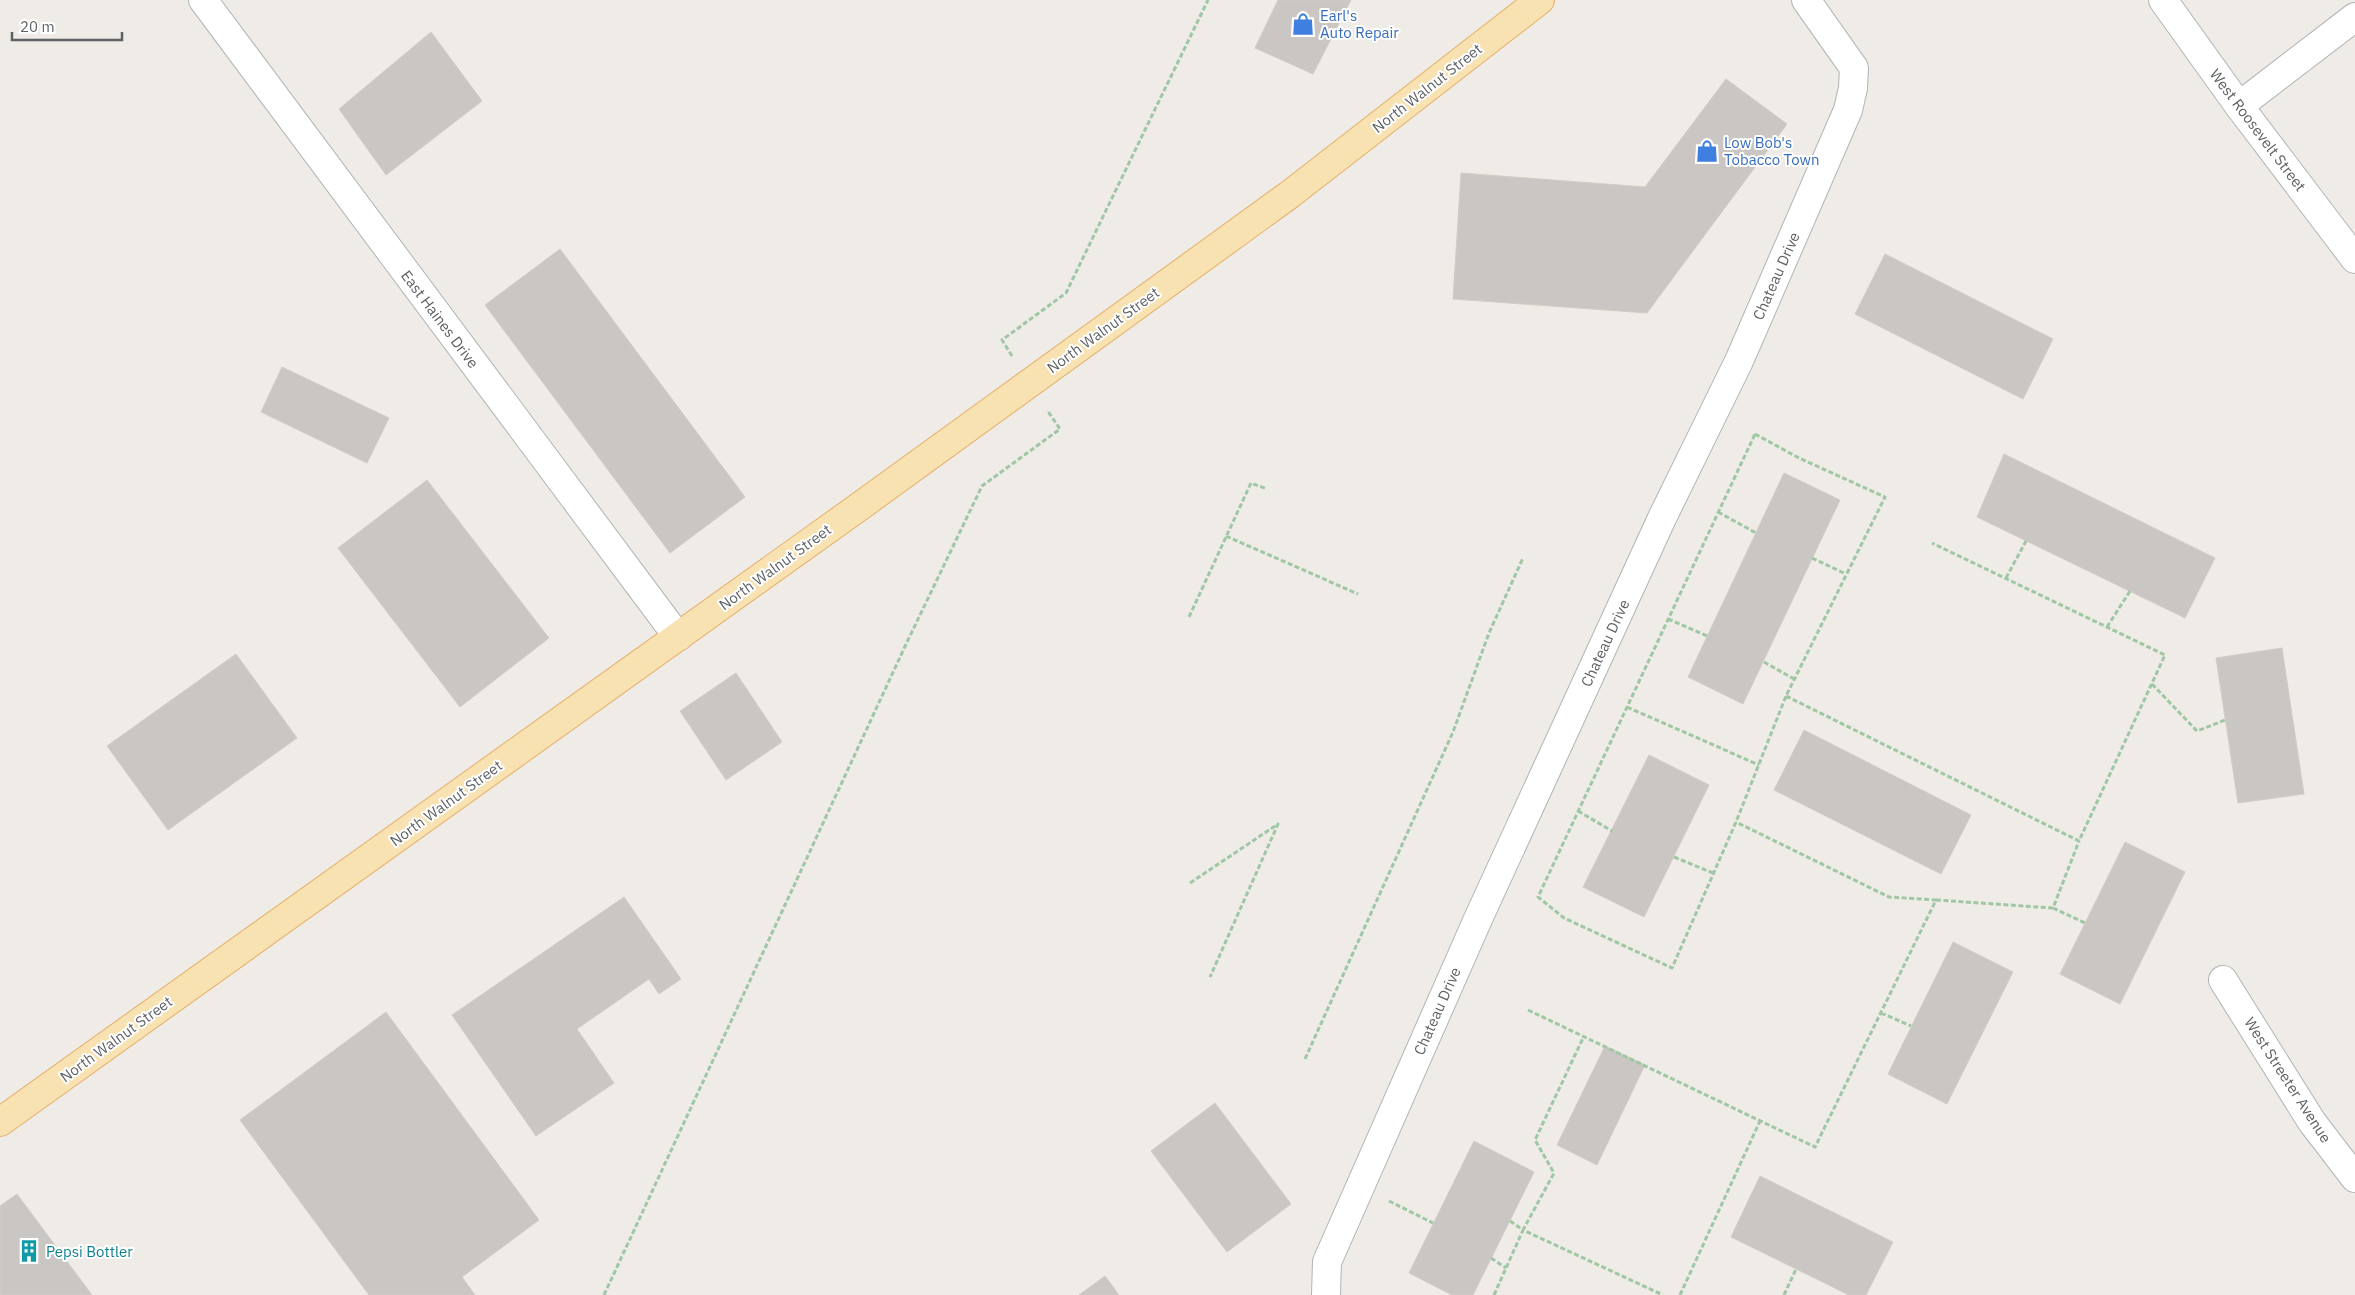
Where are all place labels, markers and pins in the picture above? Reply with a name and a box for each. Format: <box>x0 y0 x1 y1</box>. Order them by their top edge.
place label: Earl's Auto Repair <box>1320 6 1399 42</box>
shop icon: Earl's Auto Repair <box>1290 11 1316 37</box>
place label: Low Bob's Tobacco Town <box>1724 133 1820 169</box>
shop icon: Low Bob's Tobacco Town <box>1694 138 1720 164</box>
building icon: Pepsi Bottler <box>16 1238 42 1264</box>
place label: Pepsi Bottler <box>46 1242 133 1261</box>

